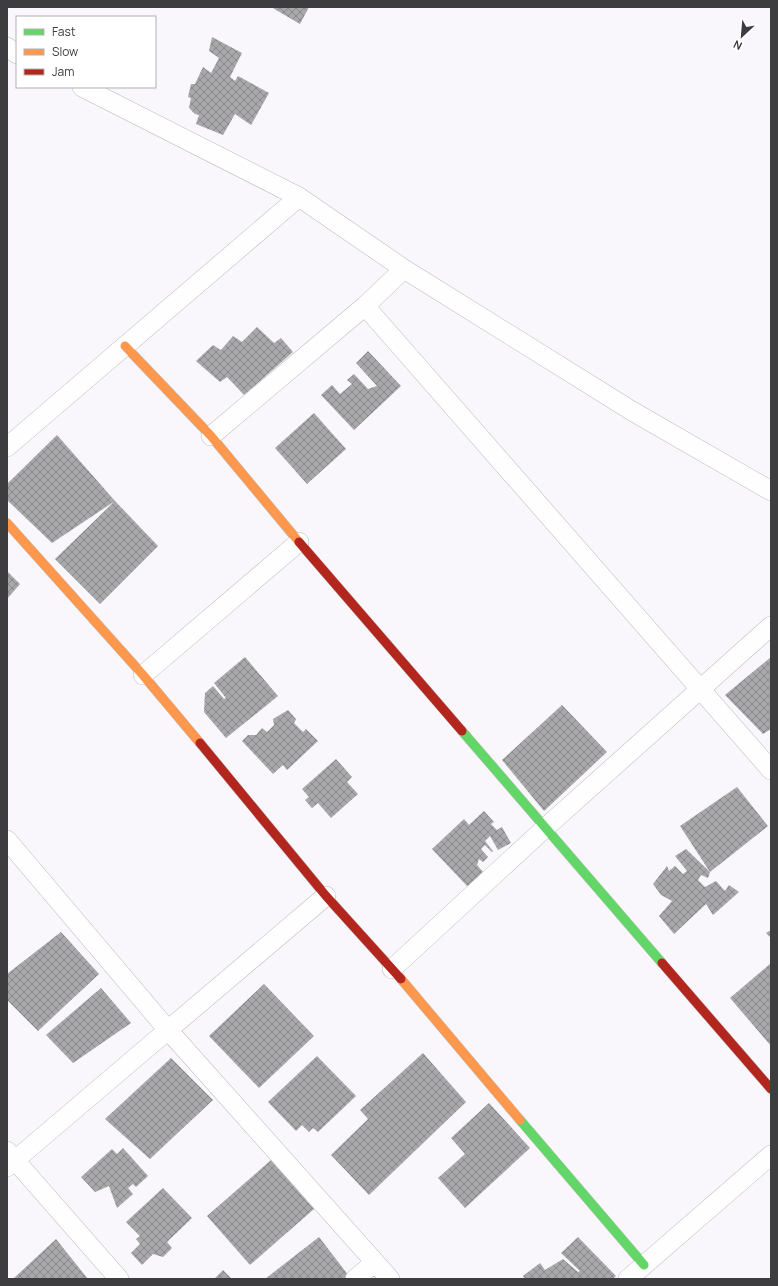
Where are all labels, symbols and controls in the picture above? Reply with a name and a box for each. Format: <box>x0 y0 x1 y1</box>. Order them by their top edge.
legend <box>16 16 156 88</box>
north arrow <box>722 16 762 56</box>
text: Fast <box>52 23 76 40</box>
text: N <box>730 37 744 54</box>
text: Slow <box>52 43 78 60</box>
text: Jam <box>52 63 74 80</box>

